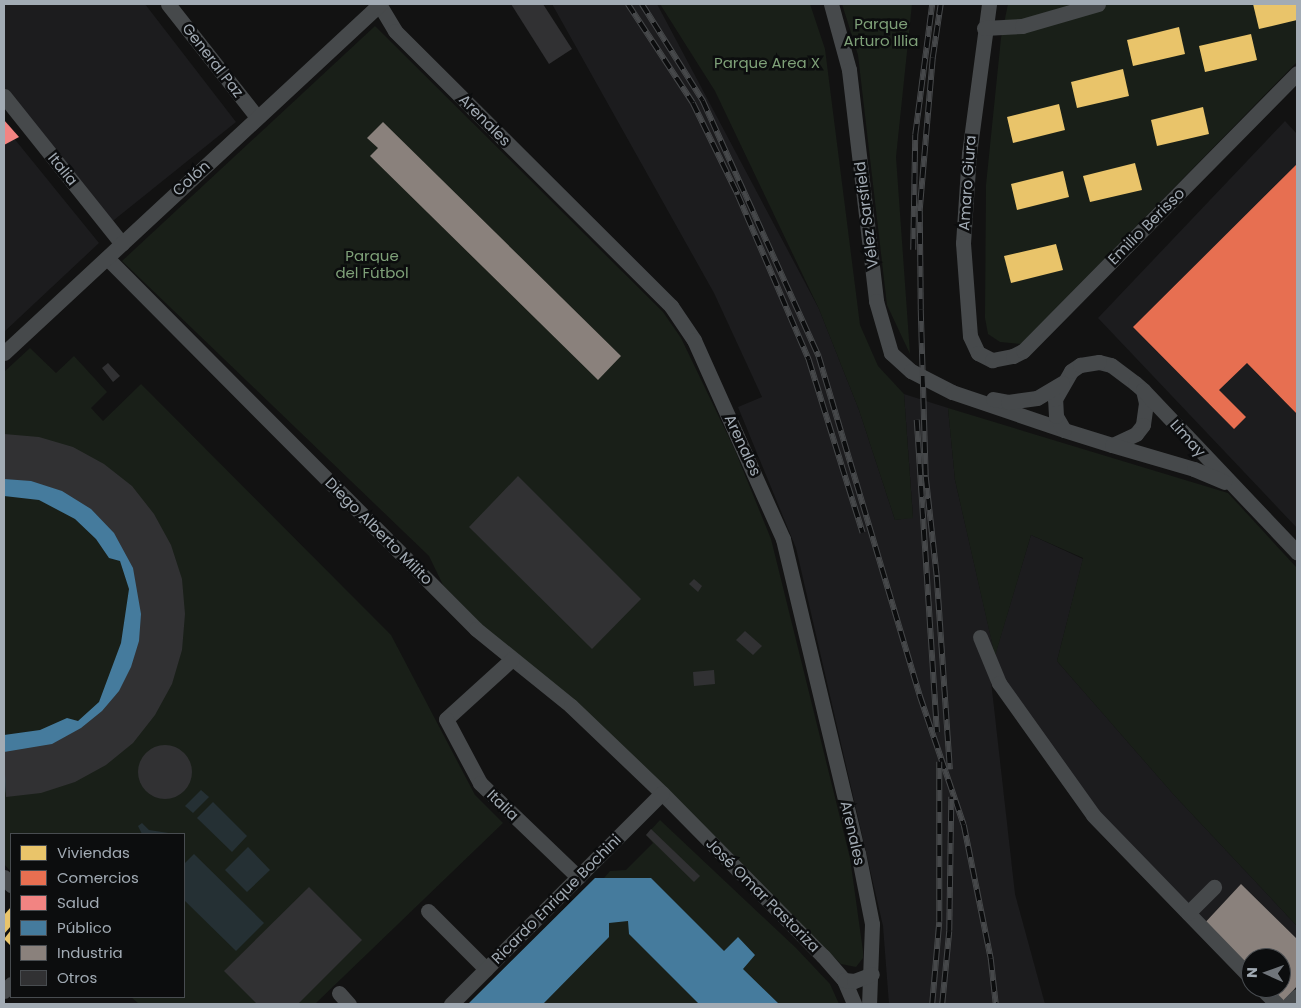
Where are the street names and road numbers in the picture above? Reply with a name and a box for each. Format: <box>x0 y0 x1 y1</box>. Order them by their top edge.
street label: General Paz <box>179 19 247 101</box>
street label: Arenales <box>455 90 515 150</box>
street label: Amaro Giura <box>955 135 979 231</box>
street label: Italia <box>44 149 82 189</box>
street label: Colón <box>169 157 213 199</box>
street label: Vélez Sarsfield <box>851 161 881 269</box>
street label: Emilio Berisso <box>1104 184 1188 268</box>
street label: Arenales <box>721 411 765 479</box>
street label: Limay <box>1167 416 1209 460</box>
street label: Diego Alberto Milito <box>322 474 436 588</box>
street label: Italia <box>484 786 522 824</box>
street label: Arenales <box>837 799 869 867</box>
street label: Ricardo Enrique Bochini <box>488 831 624 967</box>
street label: José Omar Pastoriza <box>702 834 824 956</box>

